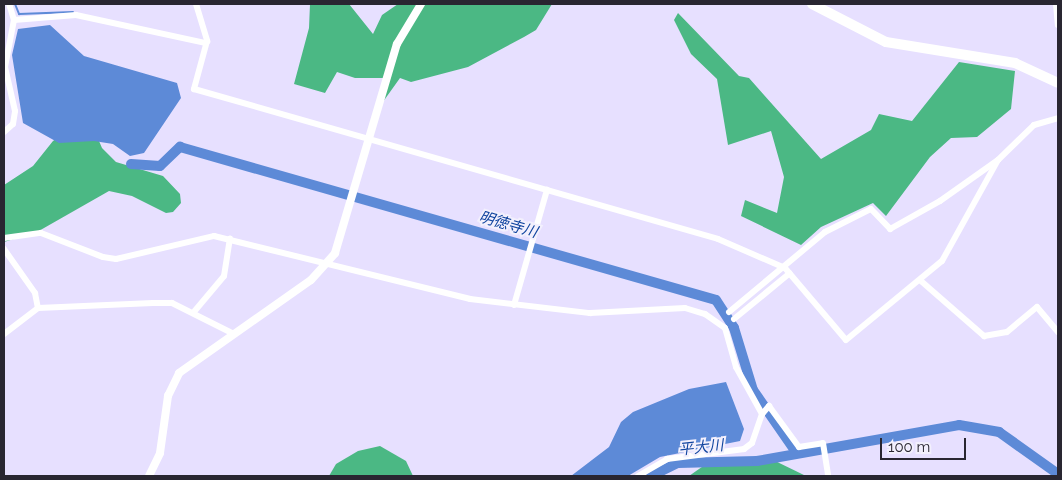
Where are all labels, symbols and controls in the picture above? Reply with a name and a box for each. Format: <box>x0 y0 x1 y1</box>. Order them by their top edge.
water label: 明徳寺川 <box>477 208 539 242</box>
scale bar <box>882 428 968 460</box>
water label: 平大川 <box>678 437 724 459</box>
text: 100 m <box>888 438 930 456</box>

